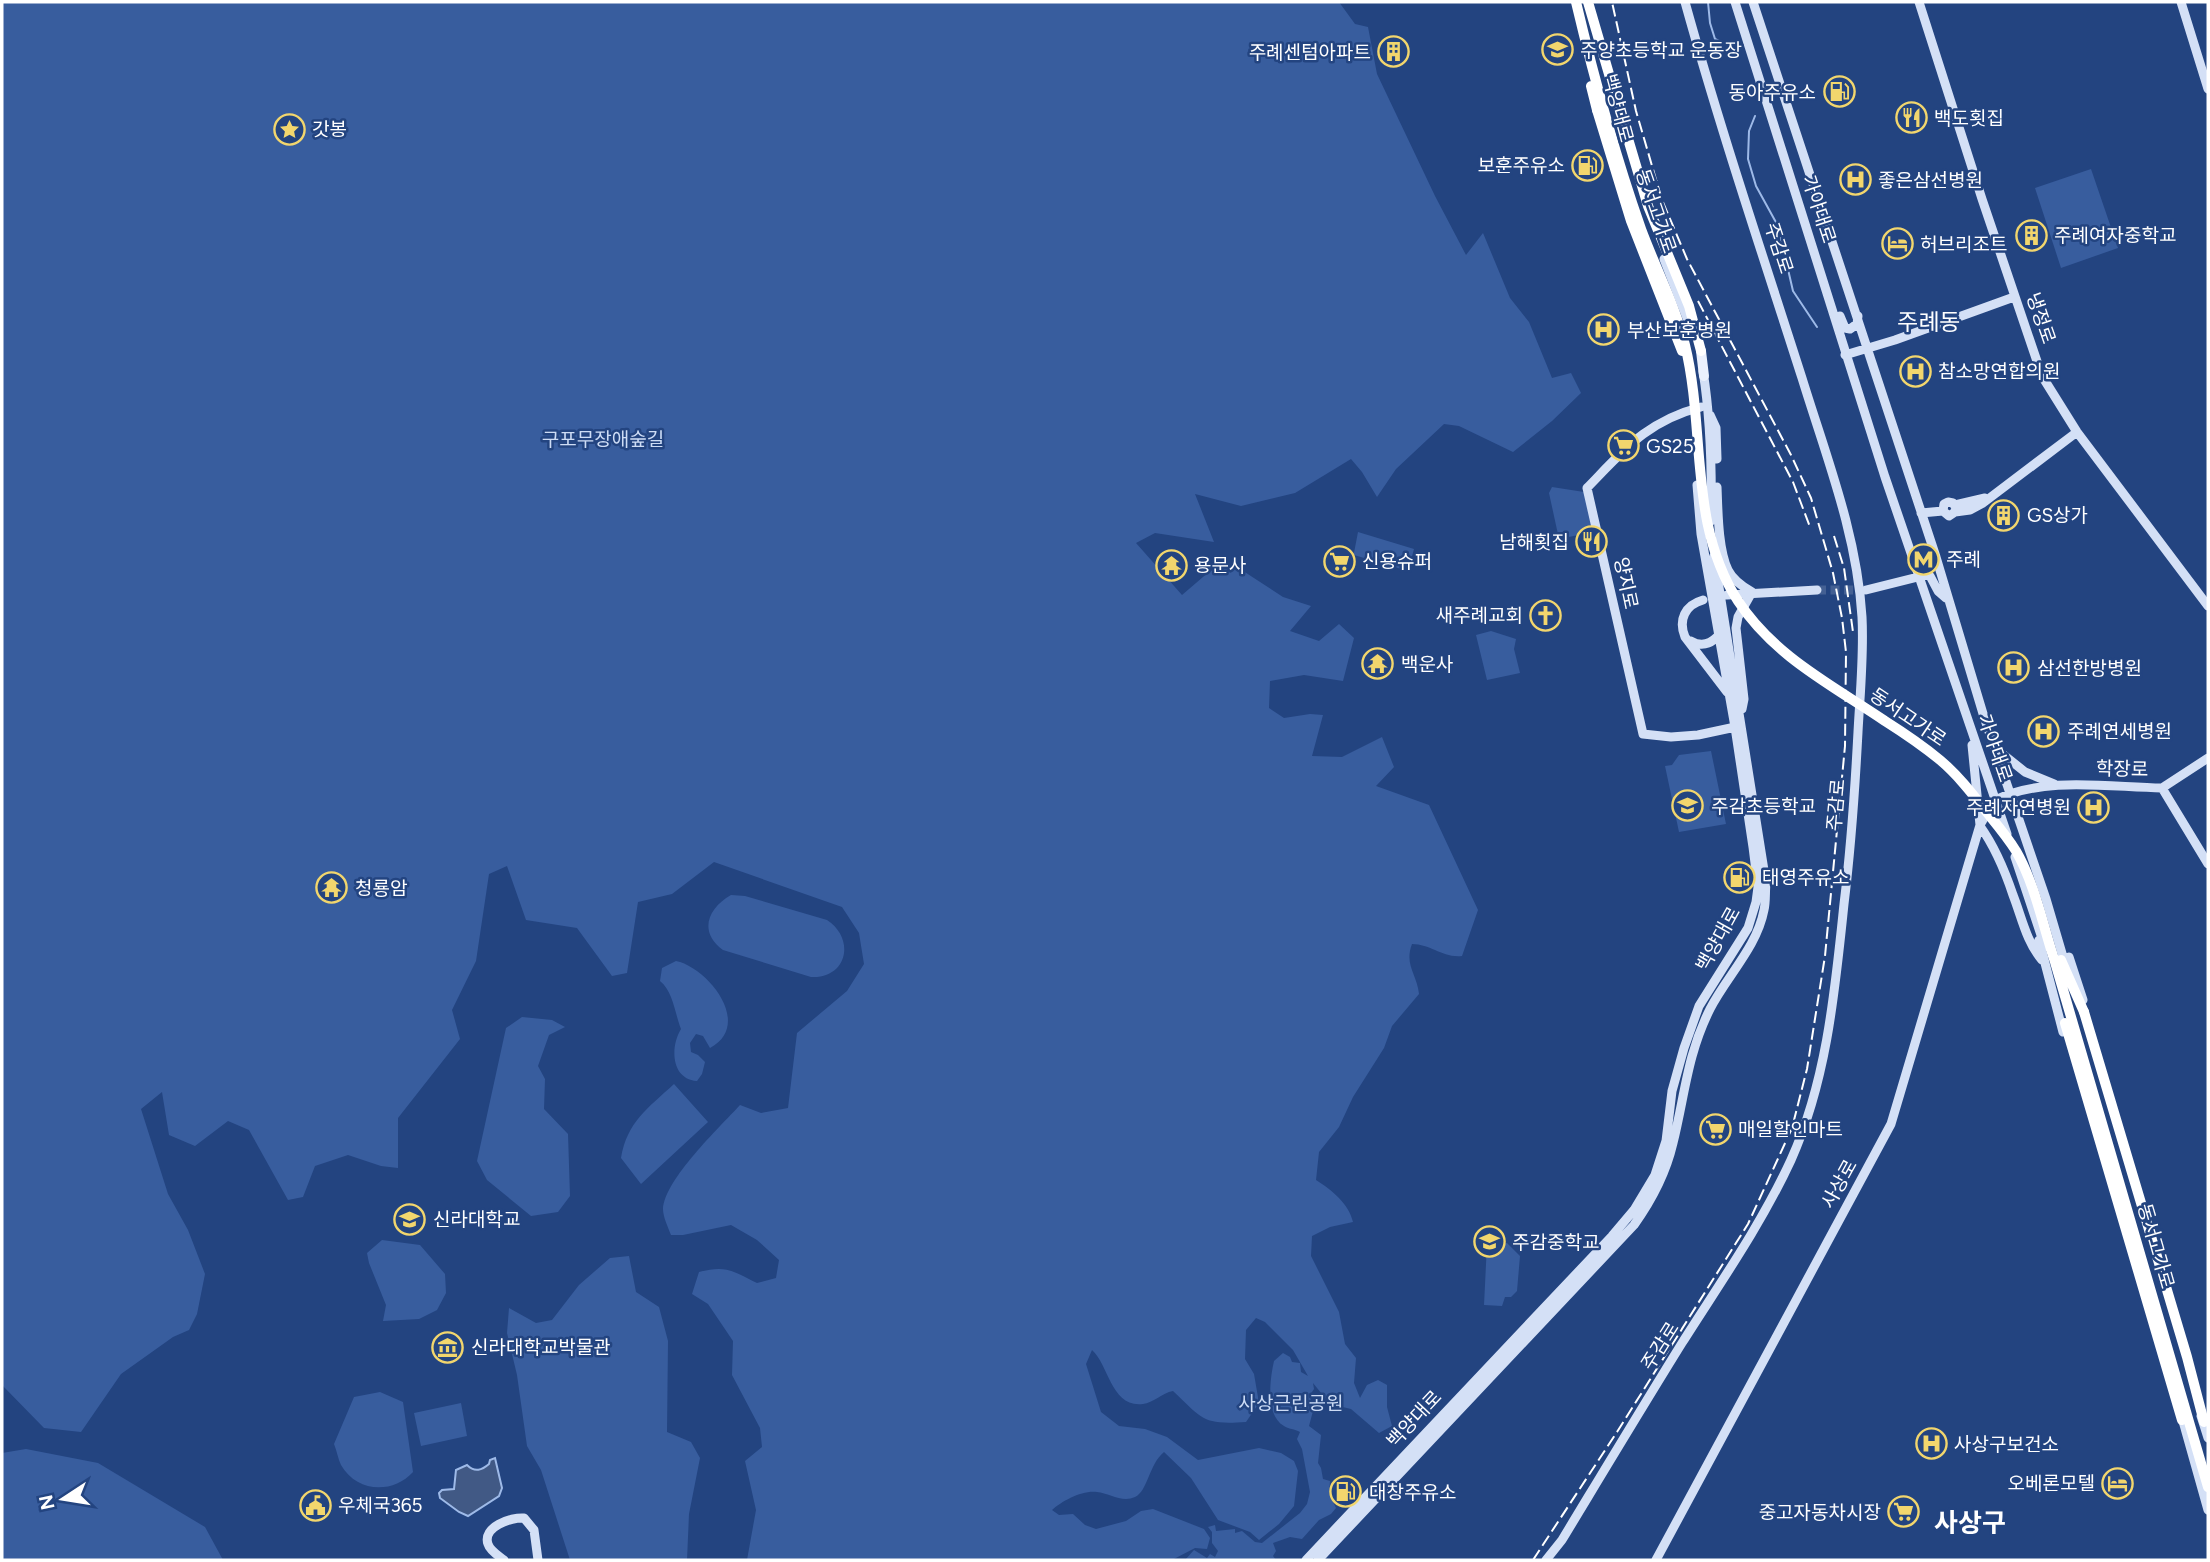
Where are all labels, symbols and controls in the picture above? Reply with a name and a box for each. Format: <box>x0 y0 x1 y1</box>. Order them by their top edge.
school or university icon: 주양초등학교 운동장 <box>1540 33 1574 67</box>
building icon: 주례센텀아파트 <box>1377 35 1411 69</box>
place label: 주양초등학교 운동장 <box>1580 39 1742 62</box>
place label: 주례센텀아파트 <box>1249 41 1371 64</box>
street label: 백양대로 <box>1598 71 1638 145</box>
fuel station icon: 동아주유소 <box>1822 75 1856 109</box>
place label: 동아주유소 <box>1729 81 1816 104</box>
restaurant icon: 백도횟집 <box>1894 101 1928 135</box>
place label: 백도횟집 <box>1934 107 2004 130</box>
place icon: 갓봉 <box>272 112 306 146</box>
place label: 갓봉 <box>312 118 347 141</box>
fuel station icon: 보훈주유소 <box>1571 148 1605 182</box>
place label: 보훈주유소 <box>1478 154 1565 177</box>
hospital icon: 좋은삼선병원 <box>1838 163 1872 197</box>
street label: 동서고가로 <box>1631 166 1681 256</box>
place label: 좋은삼선병원 <box>1878 169 1983 192</box>
street label: 가야대로 <box>1797 172 1841 246</box>
building icon: 주례여자중학교 <box>2014 218 2048 252</box>
street label: 주감로 <box>1760 220 1798 276</box>
place label: 주례여자중학교 <box>2054 224 2176 247</box>
hotel icon: 허브리조트 <box>1880 227 1914 261</box>
place label: 허브리조트 <box>1920 233 2007 256</box>
street label: 냉정로 <box>2022 289 2060 347</box>
district label: 주례동 <box>1897 308 1961 336</box>
hospital icon: 부산보훈병원 <box>1587 313 1621 347</box>
place label: 부산보훈병원 <box>1627 319 1732 342</box>
hospital icon: 참소망연합의원 <box>1898 354 1932 388</box>
place label: 참소망연합의원 <box>1938 360 2060 383</box>
park label: 구포무장애숲길 <box>542 428 664 451</box>
supermarket icon: GS25 <box>1606 429 1640 463</box>
place label: GS25 <box>1646 435 1694 458</box>
building icon: GS상가 <box>1987 498 2021 532</box>
place label: GS상가 <box>2027 504 2088 527</box>
restaurant icon: 남해횟집 <box>1575 525 1609 559</box>
place label: 남해횟집 <box>1499 531 1569 554</box>
metro station icon: 주례 <box>1906 542 1940 576</box>
supermarket icon: 신용슈퍼 <box>1322 544 1356 578</box>
temple icon: 용문사 <box>1154 548 1188 582</box>
place label: 주례 <box>1946 548 1981 571</box>
place label: 신용슈퍼 <box>1362 550 1432 573</box>
place label: 용문사 <box>1194 554 1246 577</box>
street label: 양지로 <box>1609 555 1643 611</box>
church icon: 새주례교회 <box>1529 598 1563 632</box>
place label: 새주례교회 <box>1436 604 1523 627</box>
temple icon: 백운사 <box>1361 647 1395 681</box>
hospital icon: 삼선한방병원 <box>1997 651 2031 685</box>
place label: 백운사 <box>1401 653 1453 676</box>
place label: 삼선한방병원 <box>2037 657 2142 680</box>
street label: 동서고가로 <box>1865 683 1951 751</box>
street label: 가야대로 <box>1973 711 2017 785</box>
hospital icon: 주례연세병원 <box>2027 714 2061 748</box>
place label: 주례연세병원 <box>2067 720 2172 743</box>
street label: 학장로 <box>2096 757 2148 781</box>
street label: 주감로 <box>1822 778 1850 832</box>
school or university icon: 주감초등학교 <box>1671 789 1705 823</box>
hospital icon: 주례자연병원 <box>2077 790 2111 824</box>
place label: 주감초등학교 <box>1711 795 1816 818</box>
place label: 주례자연병원 <box>1966 796 2071 819</box>
fuel station icon: 태영주유소 <box>1722 860 1756 894</box>
place label: 태영주유소 <box>1762 866 1849 889</box>
temple icon: 청룡암 <box>315 871 349 905</box>
place label: 청룡암 <box>355 877 408 900</box>
street label: 백양대로 <box>1691 903 1745 975</box>
supermarket icon: 매일할인마트 <box>1698 1112 1732 1146</box>
place label: 매일할인마트 <box>1738 1118 1843 1141</box>
street label: 사상로 <box>1816 1155 1862 1213</box>
street label: 동서고가로 <box>2133 1201 2179 1291</box>
school or university icon: 신라대학교 <box>393 1202 427 1236</box>
place label: 신라대학교 <box>433 1208 520 1231</box>
school or university icon: 주감중학교 <box>1472 1225 1506 1259</box>
place label: 주감중학교 <box>1512 1231 1599 1254</box>
street label: 주감로 <box>1636 1318 1684 1374</box>
museum icon: 신라대학교박물관 <box>431 1330 465 1364</box>
place label: 신라대학교박물관 <box>471 1336 611 1359</box>
street label: 백양대로 <box>1382 1386 1446 1452</box>
park label: 사상근린공원 <box>1239 1392 1343 1415</box>
hospital icon: 사상구보건소 <box>1914 1427 1948 1461</box>
place label: 사상구보건소 <box>1954 1433 2059 1456</box>
north arrow <box>28 1464 98 1534</box>
hotel icon: 오베론모텔 <box>2101 1466 2135 1500</box>
place label: 오베론모텔 <box>2008 1472 2095 1495</box>
fuel station icon: 대창주유소 <box>1329 1475 1363 1509</box>
place label: 대창주유소 <box>1369 1481 1456 1504</box>
public building icon: 우체국365 <box>298 1488 332 1522</box>
text: N <box>34 1493 60 1512</box>
place label: 우체국365 <box>338 1494 423 1517</box>
supermarket icon: 중고자동차시장 <box>1887 1495 1921 1529</box>
place label: 중고자동차시장 <box>1759 1501 1881 1524</box>
district label: 사상구 <box>1934 1507 2006 1539</box>

